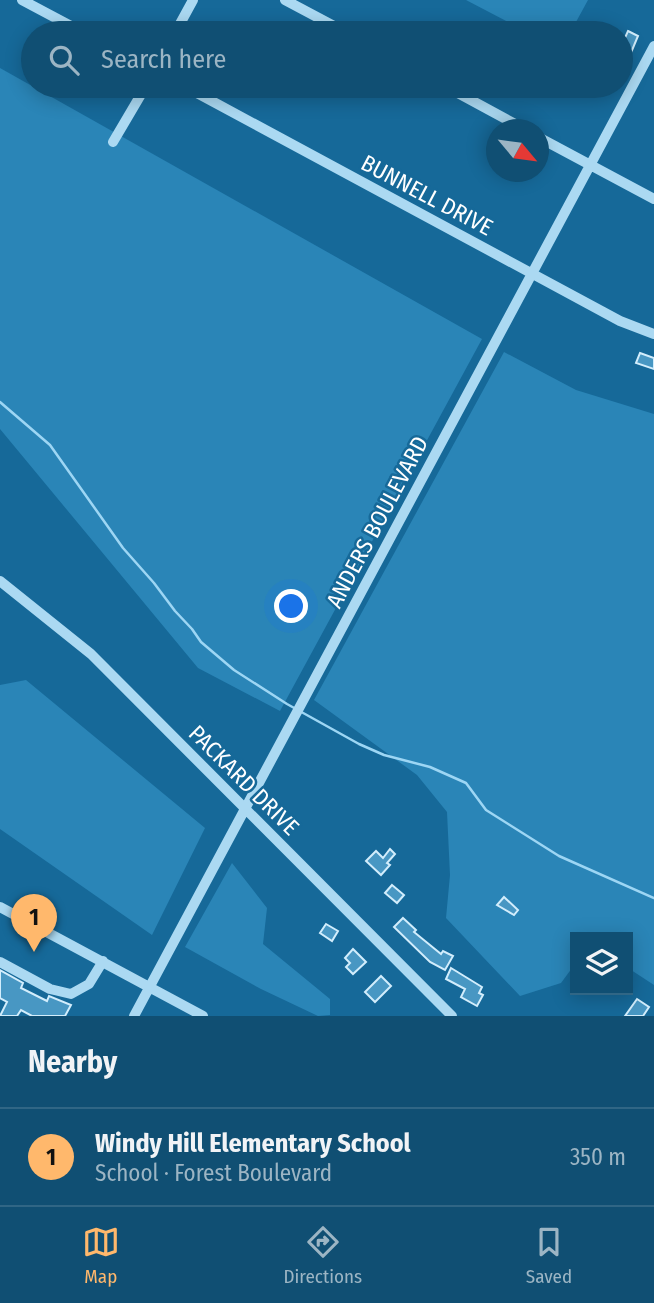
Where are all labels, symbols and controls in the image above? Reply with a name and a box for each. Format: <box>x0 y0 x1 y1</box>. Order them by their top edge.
search box <box>21 21 633 98</box>
icon: search <box>45 41 83 79</box>
text: Search here <box>101 44 226 75</box>
north arrow <box>486 119 549 182</box>
street label: BUNNELL DRIVE <box>356 149 498 241</box>
street label: ANDERS BOULEVARD <box>320 431 434 613</box>
your location <box>274 589 308 623</box>
street label: PACKARD DRIVE <box>183 719 305 841</box>
pin: 1 <box>11 894 57 952</box>
map controls <box>570 932 633 995</box>
button: layers <box>570 932 633 995</box>
text: Nearby <box>28 1044 117 1080</box>
text: Windy Hill Elementary School <box>95 1128 411 1159</box>
text: 1 <box>46 1143 56 1171</box>
text: 350 m <box>570 1143 626 1171</box>
text: School · Forest Boulevard <box>95 1159 332 1187</box>
tab: Map <box>82 1223 120 1288</box>
tab: Directions <box>284 1223 362 1288</box>
tab: Saved <box>526 1223 572 1288</box>

